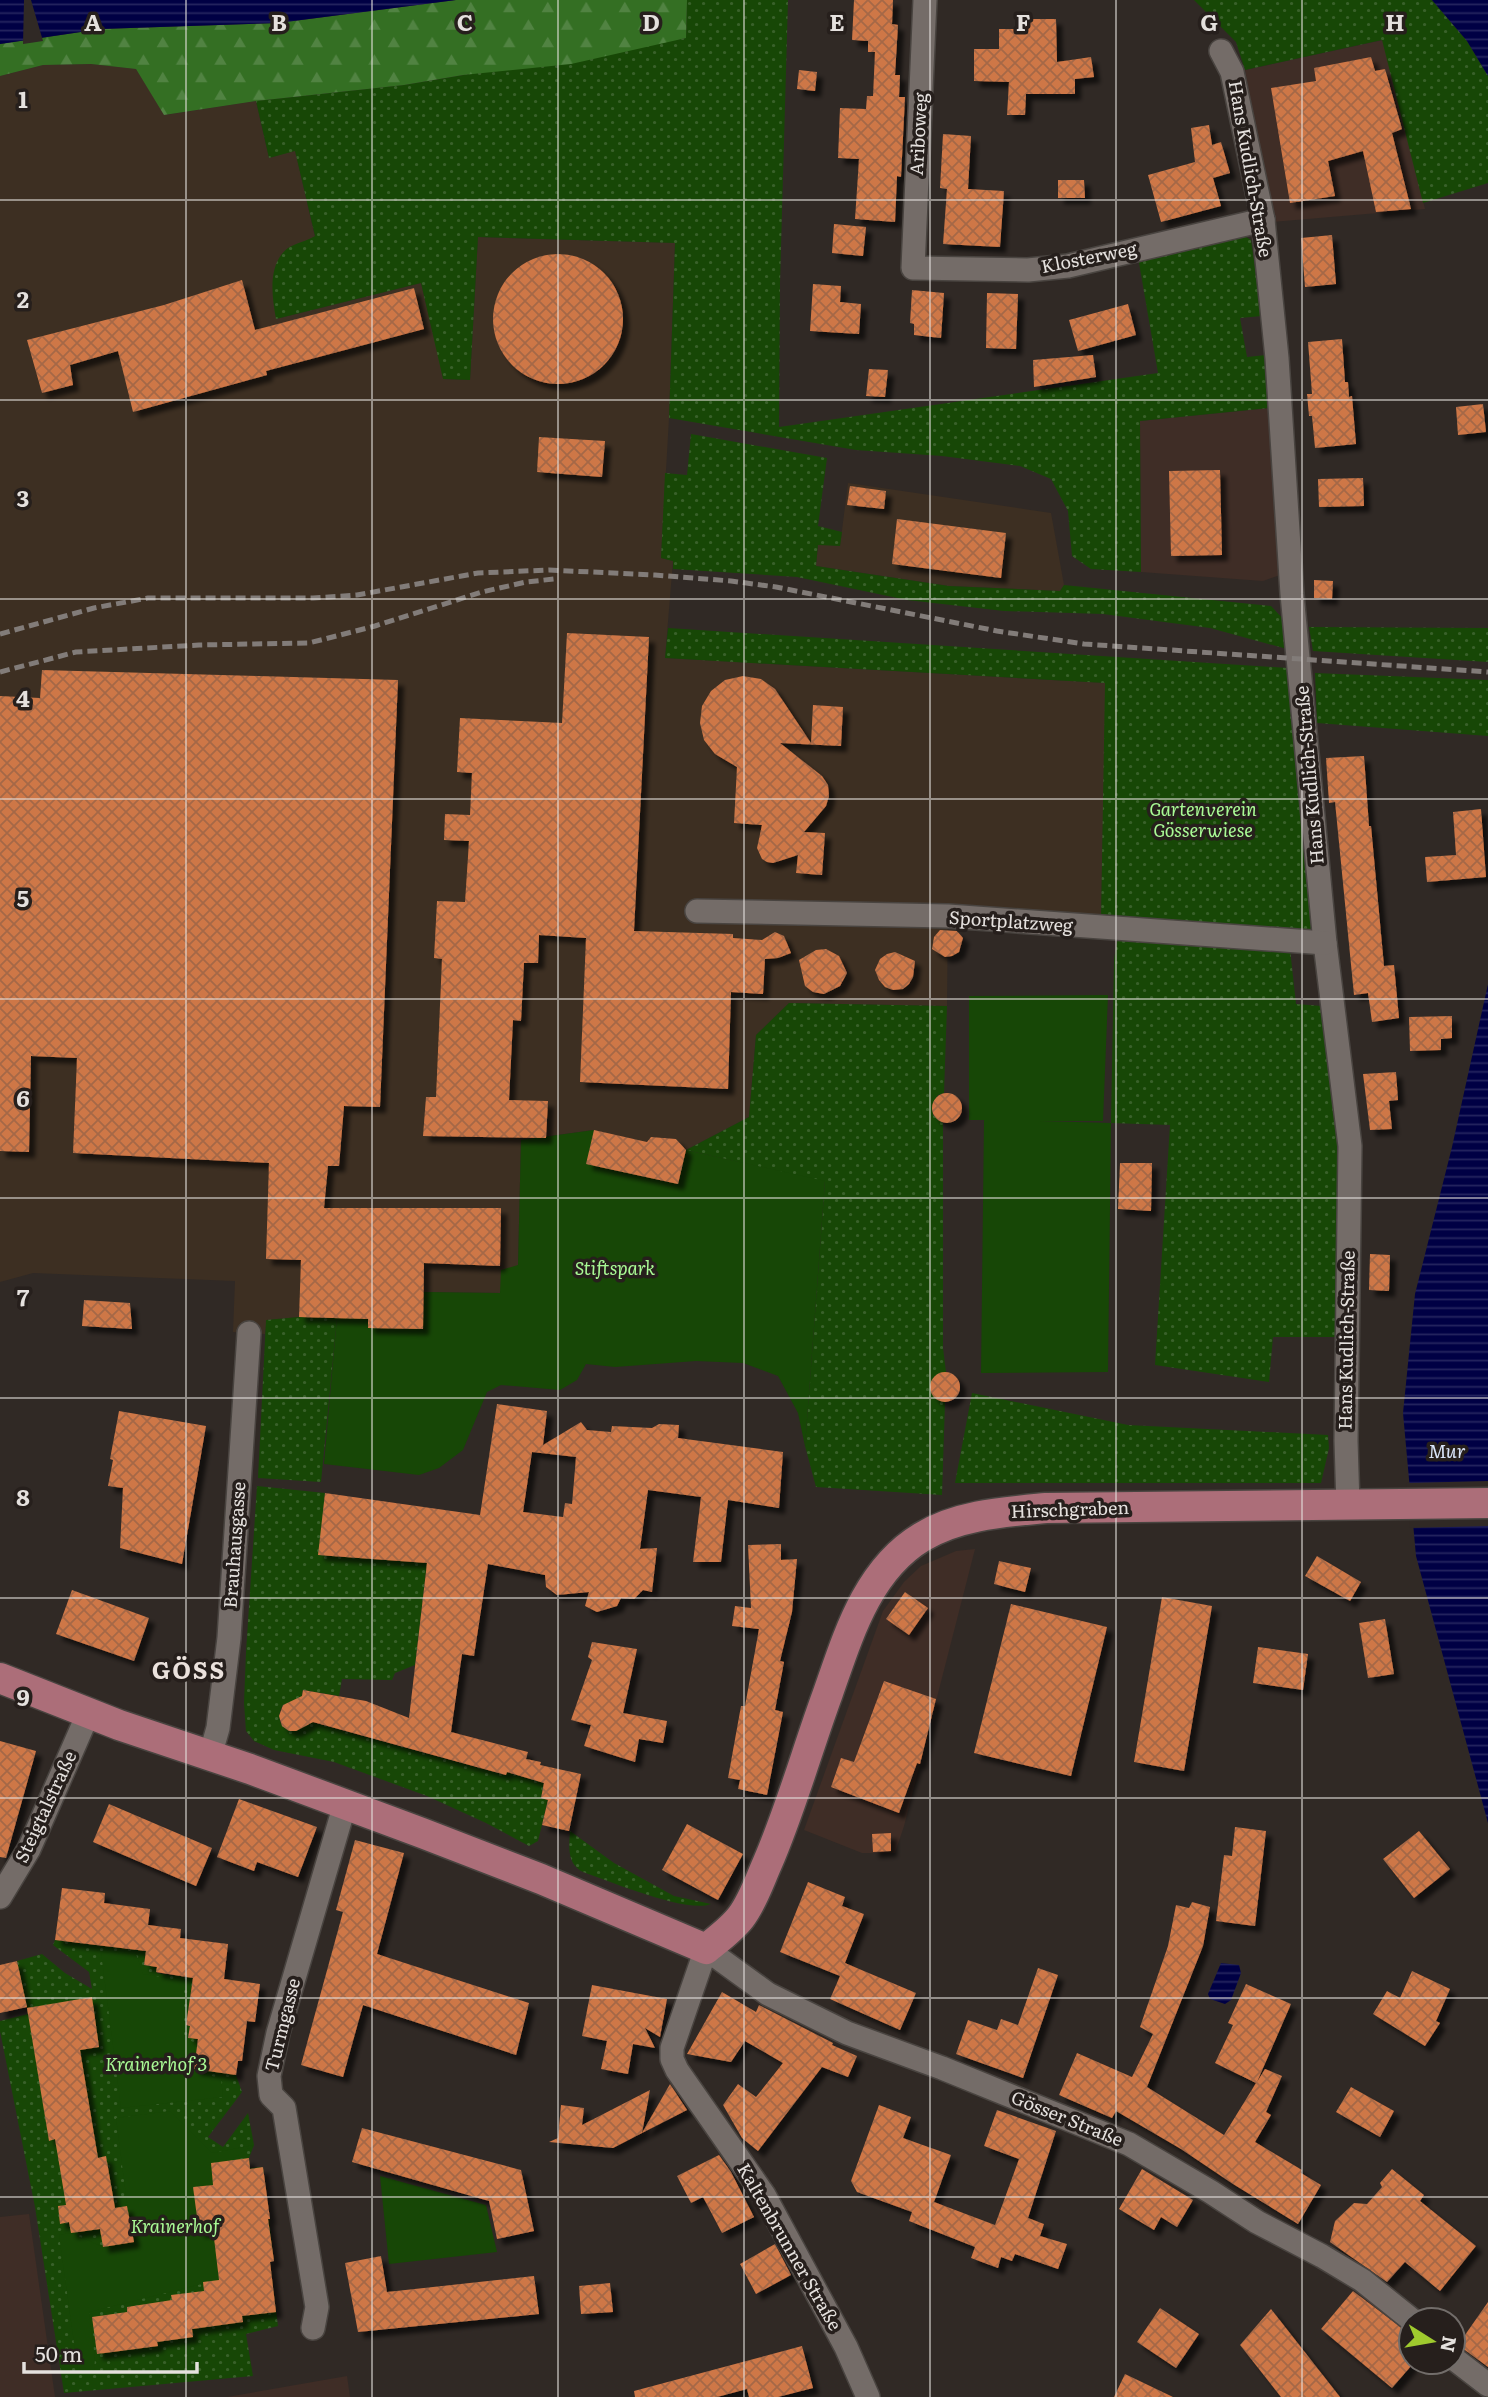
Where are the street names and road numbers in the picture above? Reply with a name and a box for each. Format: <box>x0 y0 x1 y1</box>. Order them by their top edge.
street label: Hans Kudlich-Straße <box>1223 78 1280 259</box>
street label: Ariboweg <box>902 91 933 176</box>
street label: Klosterweg <box>1038 234 1140 279</box>
street label: Hans Kudlich-Straße <box>1287 685 1330 866</box>
street label: Sportplatzweg <box>948 903 1075 938</box>
street label: Hans Kudlich-Straße <box>1330 1250 1361 1430</box>
street label: Brauhausgasse <box>216 1481 251 1609</box>
street label: Hirschgraben <box>1010 1493 1130 1524</box>
street label: Steigtalstraße <box>7 1746 82 1867</box>
street label: Turmgasse <box>257 1975 306 2074</box>
street label: Gösser Straße <box>1008 2083 1128 2152</box>
street label: Kaltenbrunner Straße <box>731 2158 849 2335</box>

